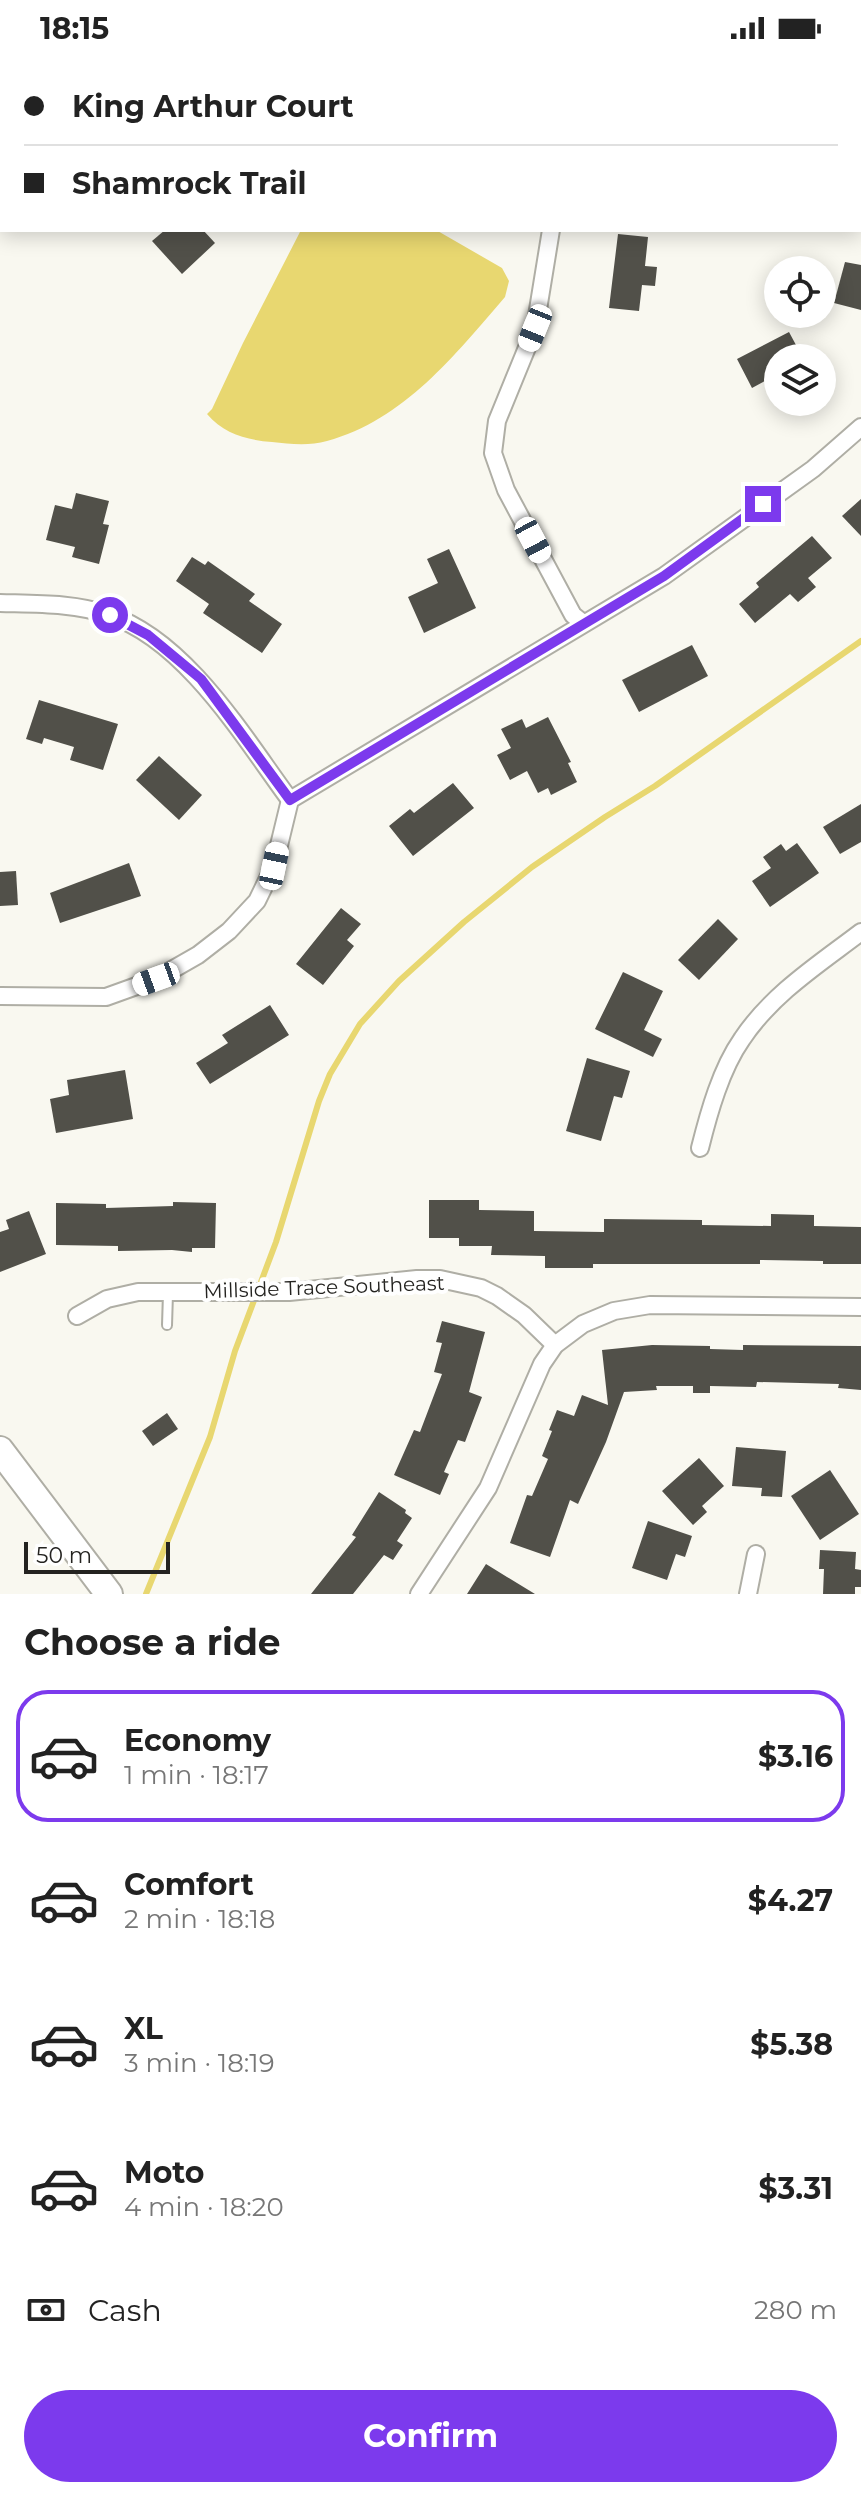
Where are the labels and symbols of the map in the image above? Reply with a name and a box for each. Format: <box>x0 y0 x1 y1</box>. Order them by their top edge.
car <box>515 301 555 355</box>
route end <box>745 486 781 522</box>
car <box>511 513 555 567</box>
route start <box>92 597 128 633</box>
car <box>257 840 291 892</box>
car <box>129 960 183 998</box>
street label: Millside Trace Southeast <box>203 1271 445 1303</box>
scale bar <box>24 1538 170 1574</box>

